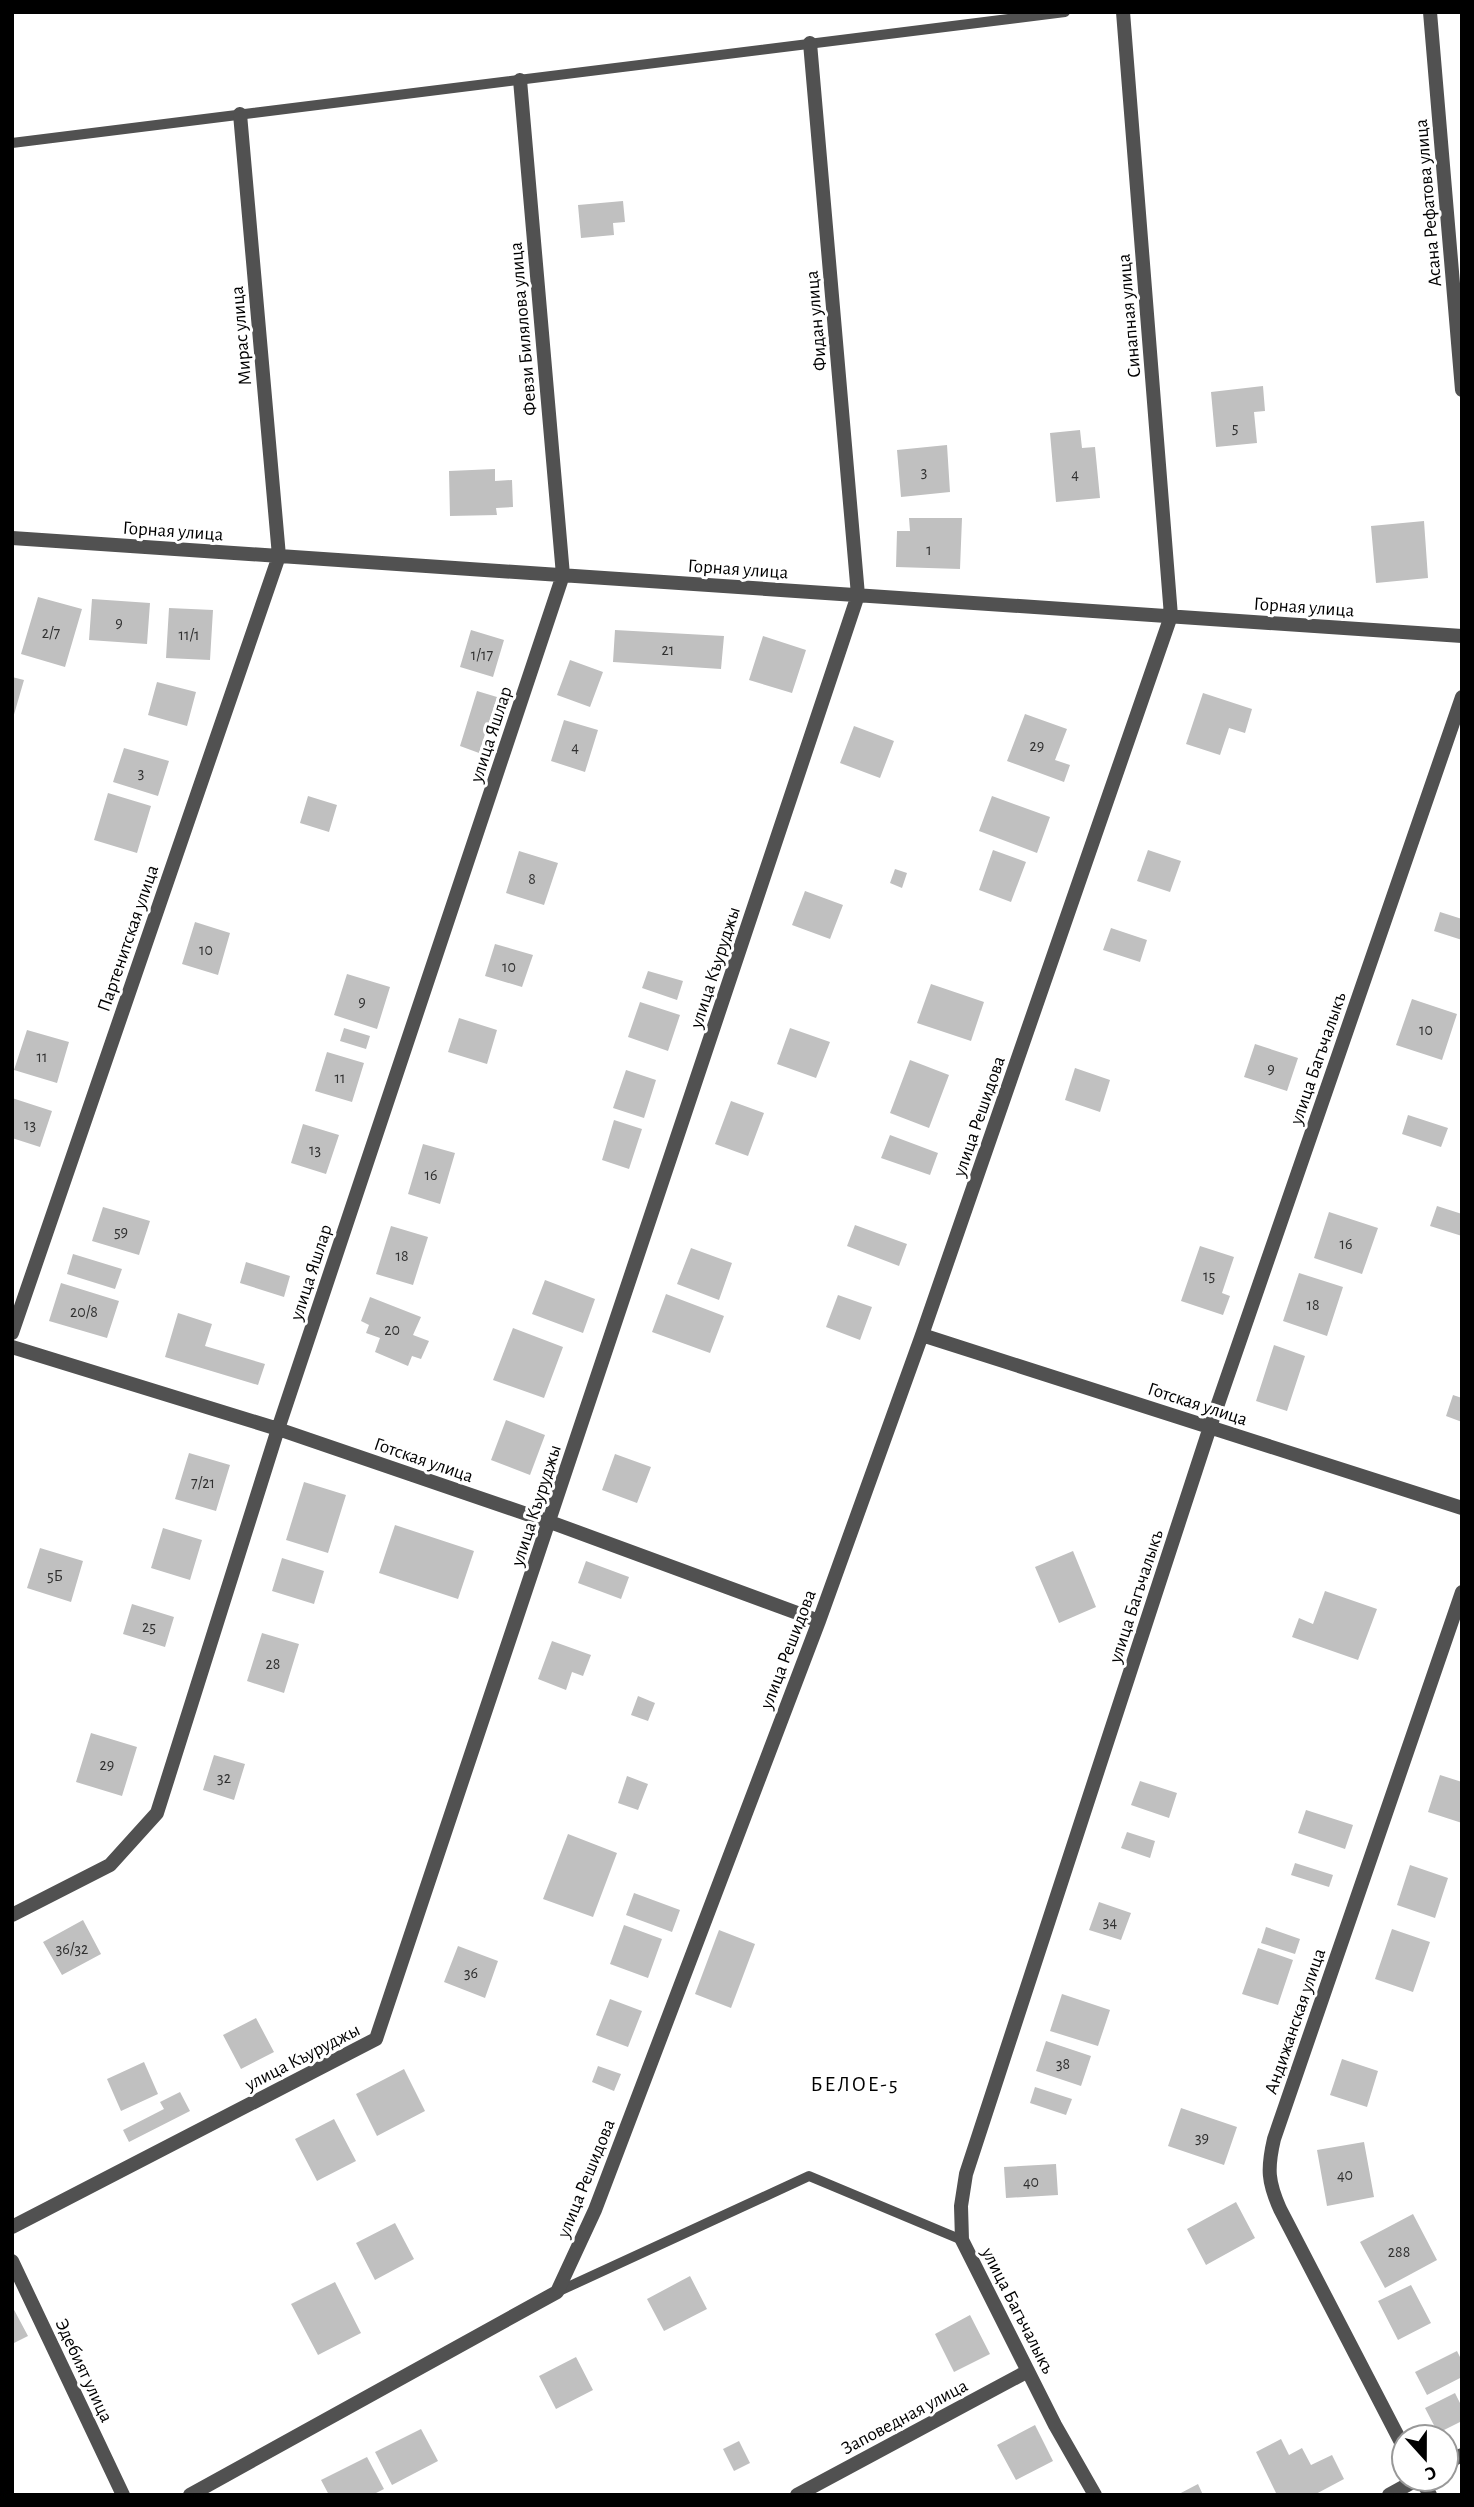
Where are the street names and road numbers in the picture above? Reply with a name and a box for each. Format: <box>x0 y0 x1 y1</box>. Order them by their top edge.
street label: Асана Рефатова улица <box>1412 118 1445 288</box>
street label: Февзи Билялова улица <box>506 241 541 417</box>
street label: Синапная улица <box>1115 253 1144 379</box>
street label: Фидан улица <box>803 269 830 372</box>
street label: Мирас улица <box>228 285 255 386</box>
street label: Горная улица <box>122 518 224 545</box>
street label: Горная улица <box>687 556 789 583</box>
street label: Горная улица <box>1253 594 1355 621</box>
street label: улица Яшлар <box>467 684 516 786</box>
street label: Партенитская улица <box>94 862 163 1014</box>
street label: улица Къуруджы <box>687 904 744 1031</box>
street label: улица Багъчалыкъ <box>1287 990 1350 1128</box>
street label: улица Решидова <box>950 1054 1009 1180</box>
street label: улица Яшлар <box>287 1222 336 1324</box>
street label: Готская улица <box>1145 1379 1250 1430</box>
street label: Готская улица <box>371 1435 476 1486</box>
street label: улица Къуруджы <box>508 1442 565 1569</box>
street label: улица Багъчалыкъ <box>1106 1527 1167 1666</box>
street label: улица Решидова <box>757 1587 820 1713</box>
street label: Андижанская улица <box>1262 1946 1329 2097</box>
street label: улица Къуруджы <box>241 2020 363 2095</box>
street label: улица Решидова <box>554 2116 619 2241</box>
street label: улица Багъчалыкъ <box>977 2244 1058 2377</box>
street label: Эдебият улица <box>51 2316 116 2426</box>
street label: Заповедная улица <box>838 2376 971 2459</box>

